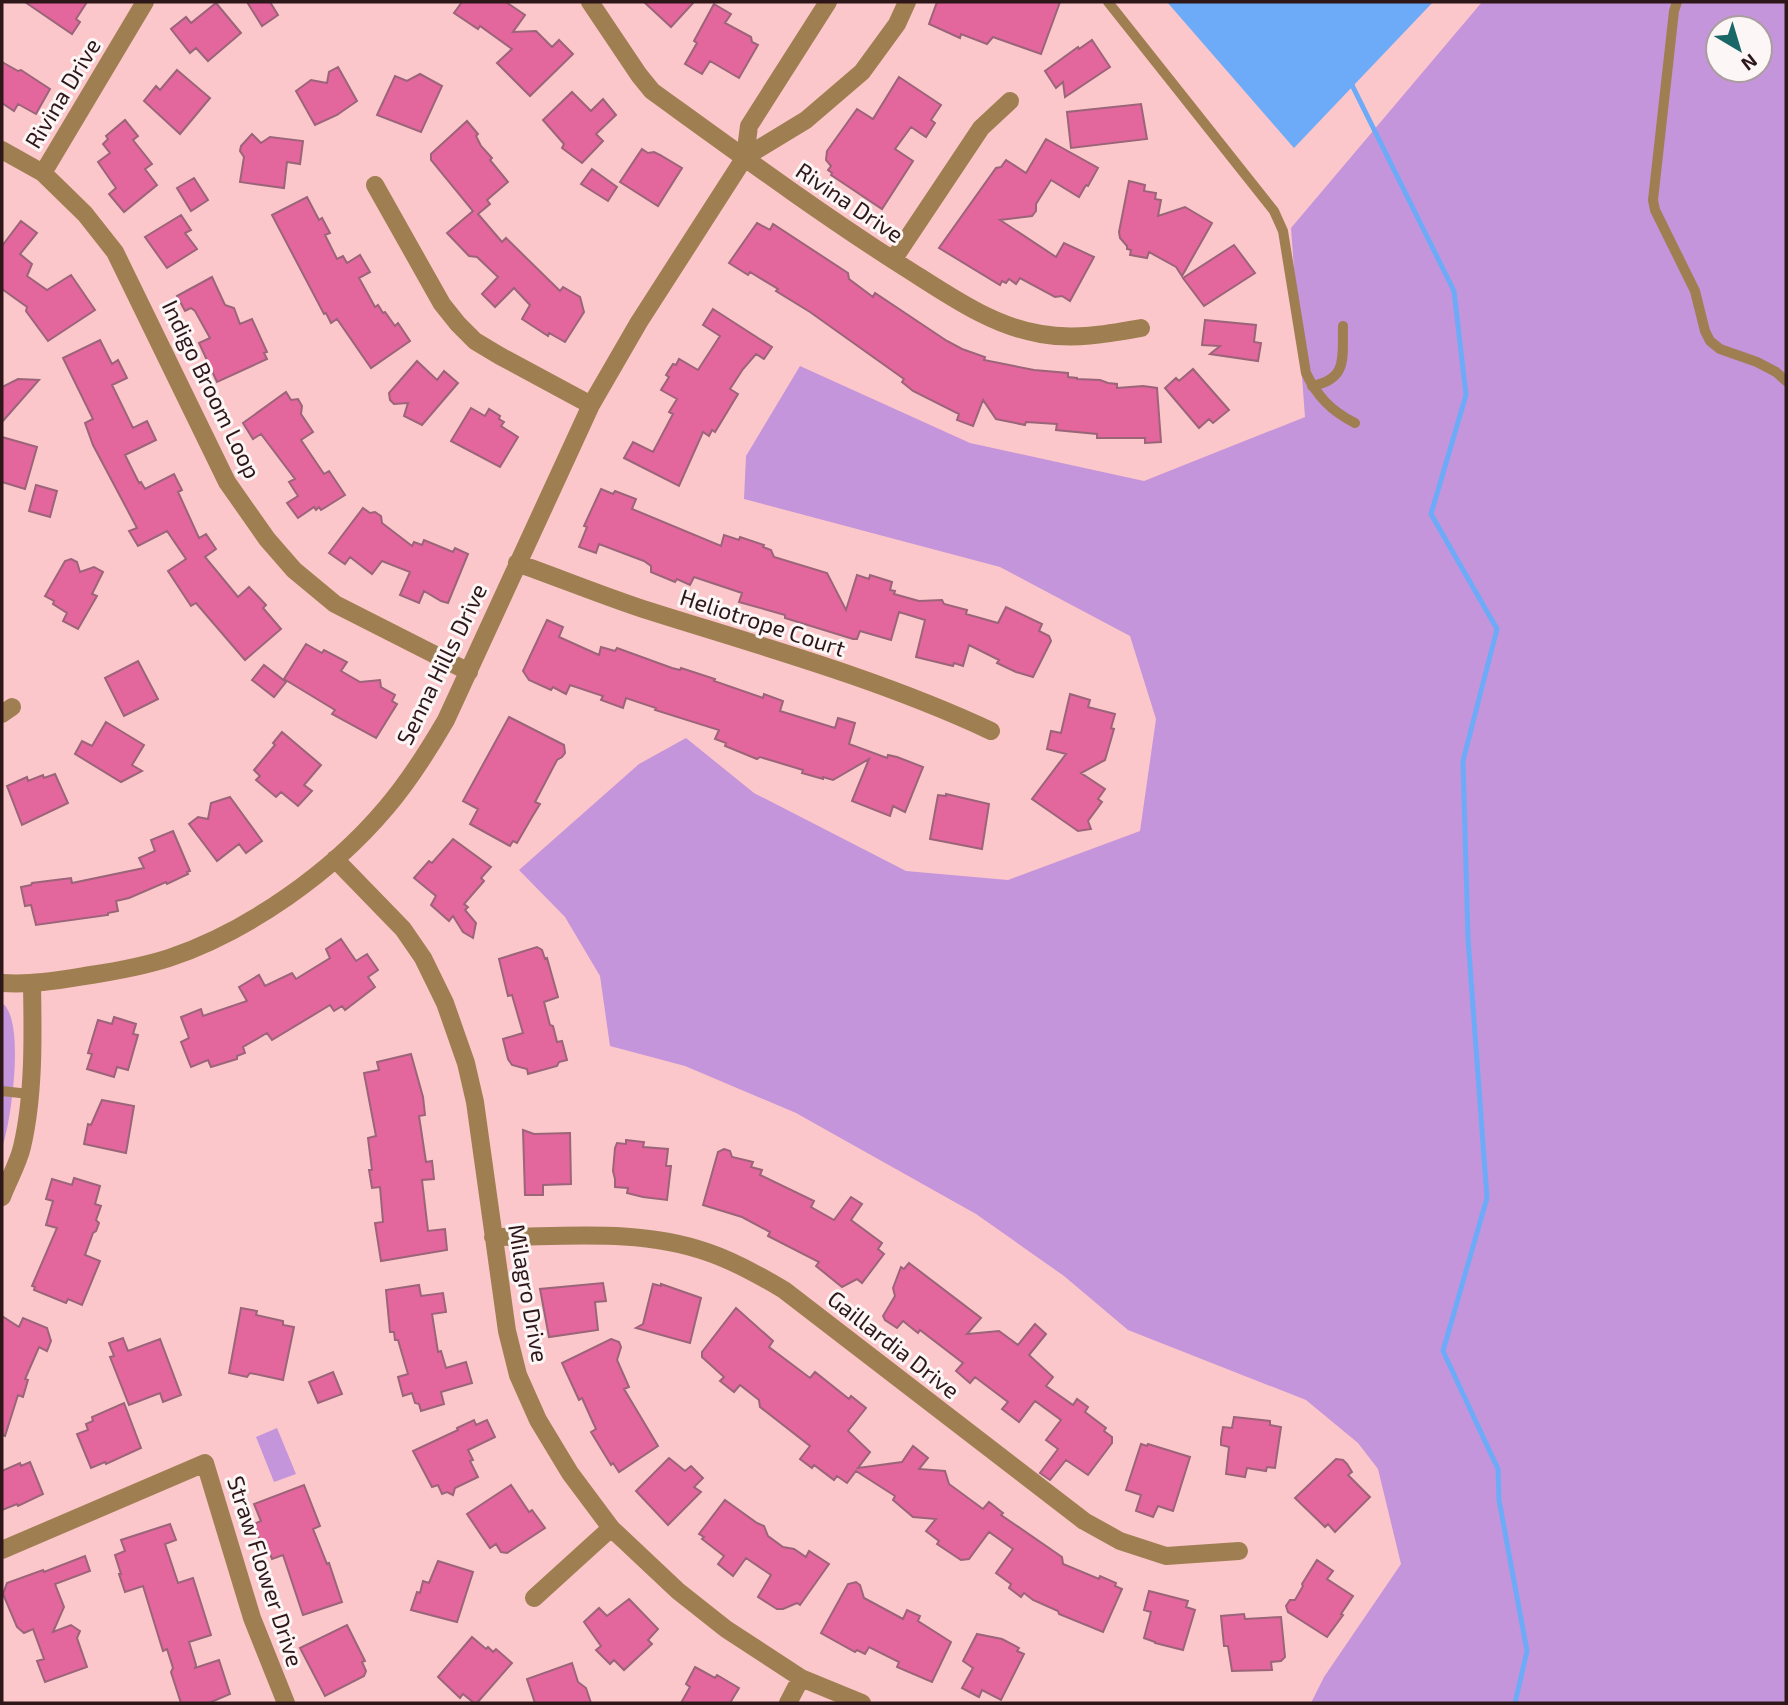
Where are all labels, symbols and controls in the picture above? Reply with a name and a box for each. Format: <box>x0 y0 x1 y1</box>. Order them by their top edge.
north arrow <box>1704 14 1774 84</box>
street label: Rivina Drive <box>18 33 106 153</box>
text: N <box>1737 50 1762 76</box>
street label: Rivina Drive <box>791 156 909 248</box>
street label: Indigo Broom Loop <box>157 295 267 483</box>
street label: Senna Hills Drive <box>390 579 492 749</box>
street label: Heliotrope Court <box>677 582 849 662</box>
street label: Milagro Drive <box>503 1222 555 1364</box>
street label: Gaillardia Drive <box>823 1284 965 1404</box>
street label: Straw Flower Drive <box>222 1472 310 1670</box>

